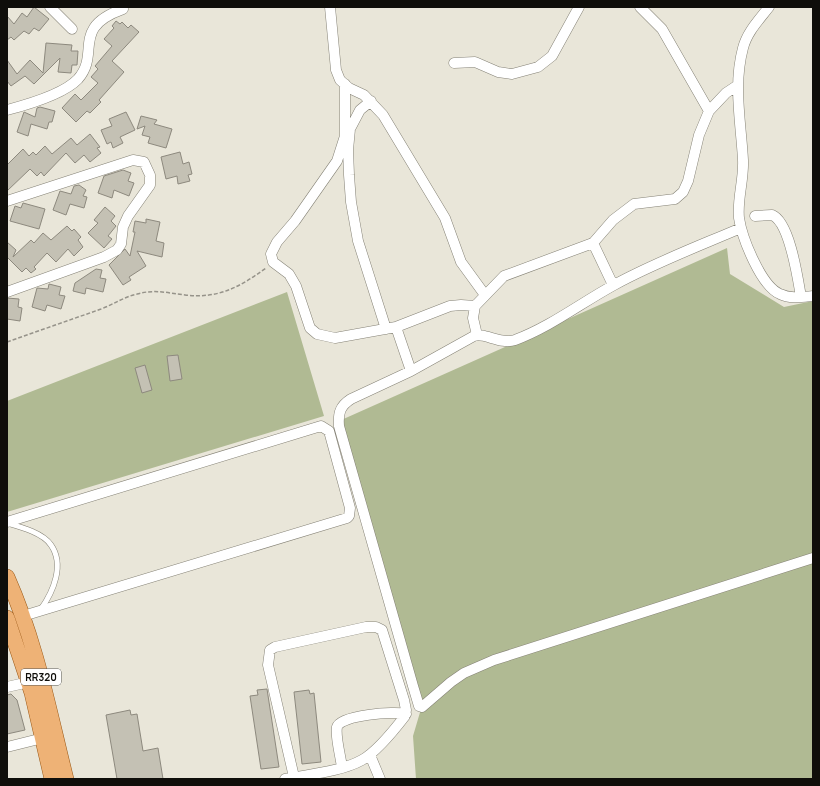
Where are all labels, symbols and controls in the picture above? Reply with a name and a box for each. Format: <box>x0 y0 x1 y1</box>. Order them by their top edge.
road number: RR320 <box>21 669 61 685</box>

